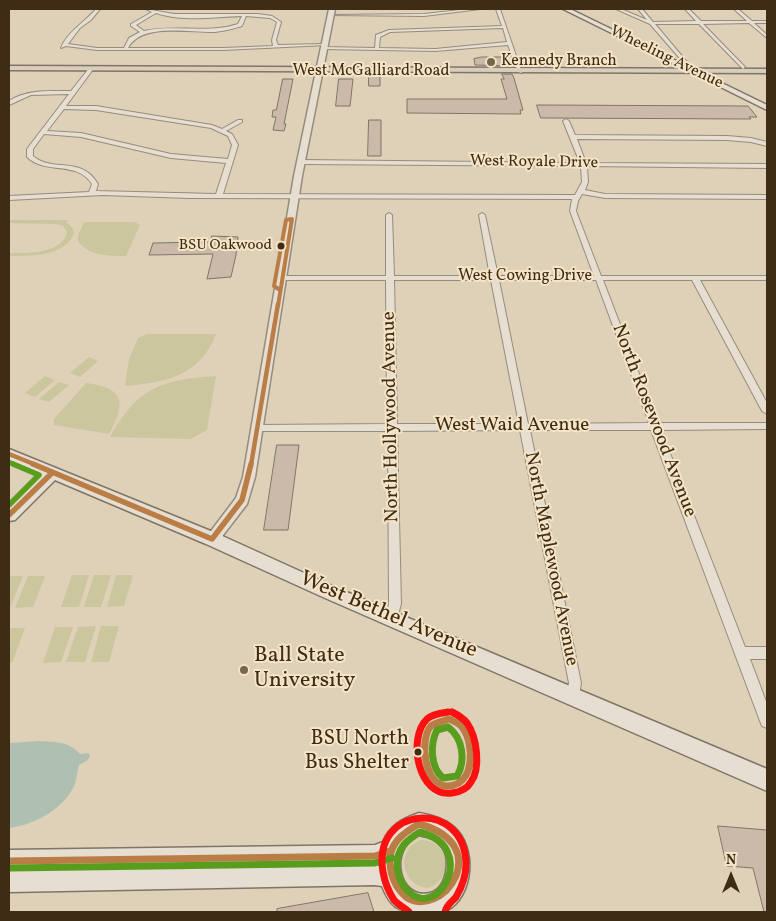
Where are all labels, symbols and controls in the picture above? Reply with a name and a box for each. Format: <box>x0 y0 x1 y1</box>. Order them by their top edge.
street label: Wheeling Avenue <box>606 22 726 94</box>
place label: Kennedy Branch <box>501 52 617 72</box>
marker: Kennedy Branch <box>485 56 497 68</box>
street label: West McGalliard Road <box>293 62 449 82</box>
street label: West Royale Drive <box>470 152 598 174</box>
place label: BSU Oakwood <box>179 237 272 255</box>
marker: BSU Oakwood <box>276 241 286 251</box>
street label: West Cowing Drive <box>458 267 592 287</box>
street label: North Hollywood Avenue <box>379 311 405 523</box>
street label: North Rosewood Avenue <box>606 321 700 521</box>
street label: West Waid Avenue <box>435 416 589 438</box>
street label: North Maplewood Avenue <box>518 450 582 668</box>
street label: West Bethel Avenue <box>295 567 481 665</box>
place label: Ball State University <box>254 644 355 696</box>
marker: Ball State University <box>238 664 250 676</box>
place label: BSU North Bus Shelter <box>305 727 409 777</box>
marker: BSU North Bus Shelter <box>413 747 423 757</box>
north arrow <box>706 851 756 901</box>
text: N <box>726 851 736 870</box>

